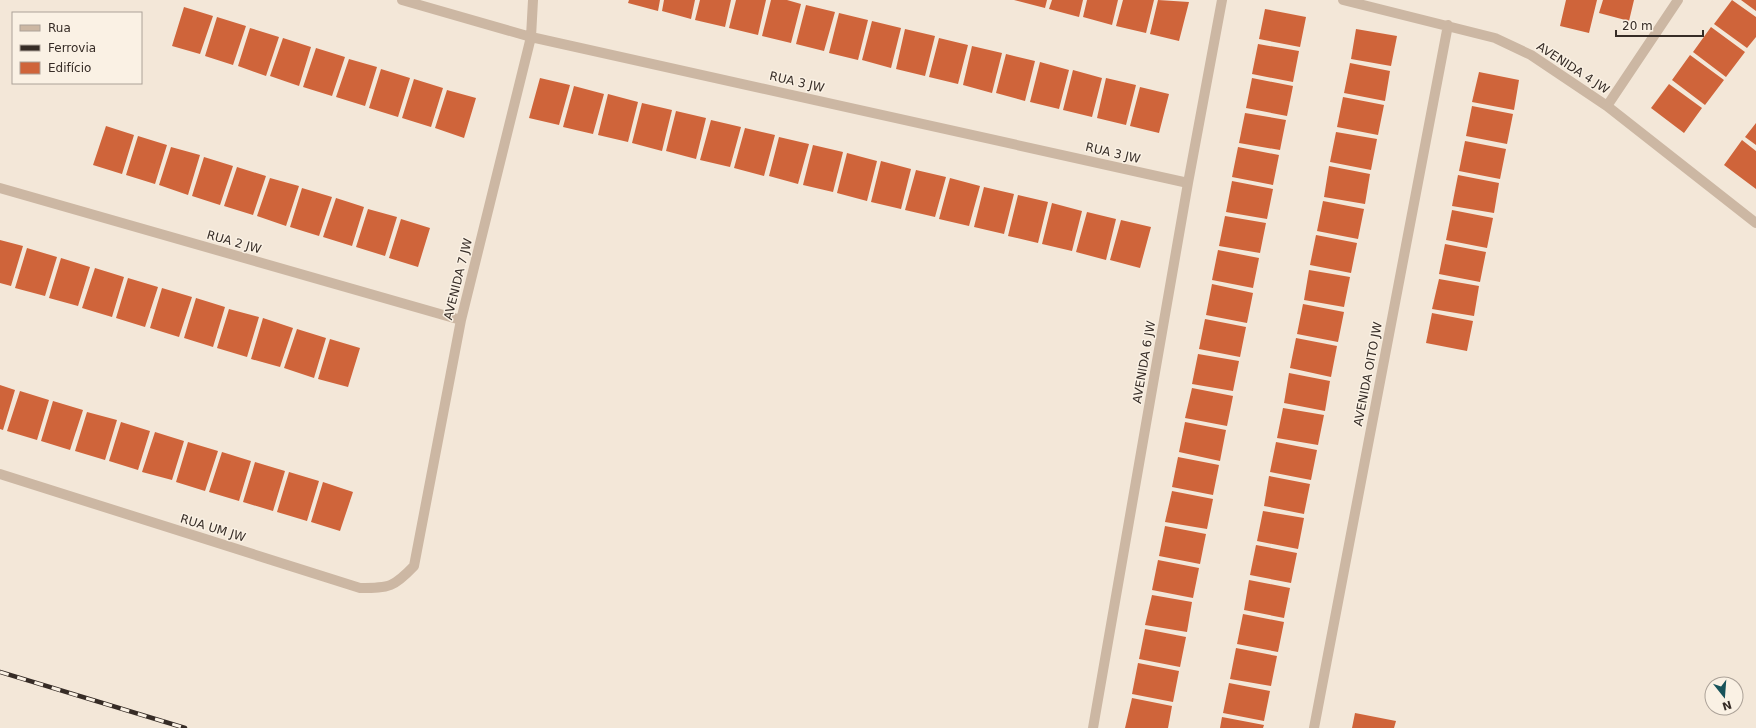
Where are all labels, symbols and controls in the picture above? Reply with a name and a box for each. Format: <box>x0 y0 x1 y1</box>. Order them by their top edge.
legend <box>12 12 142 84</box>
scale bar <box>1616 12 1703 38</box>
text: 20 m <box>1622 19 1653 33</box>
text: Rua <box>48 21 71 35</box>
street label: AVENIDA 4 JW <box>1534 39 1612 97</box>
text: Ferrovia <box>48 41 96 55</box>
text: Edifício <box>48 61 91 75</box>
street label: RUA 3 JW <box>768 69 826 95</box>
street label: RUA 3 JW <box>1084 140 1142 166</box>
street label: RUA 2 JW <box>205 228 263 256</box>
street label: AVENIDA 7 JW <box>441 237 475 321</box>
street label: AVENIDA 6 JW <box>1130 319 1158 404</box>
street label: AVENIDA OITO JW <box>1351 321 1385 427</box>
street label: RUA UM JW <box>179 511 247 545</box>
north arrow <box>1704 676 1744 716</box>
text: N <box>1720 698 1733 713</box>

